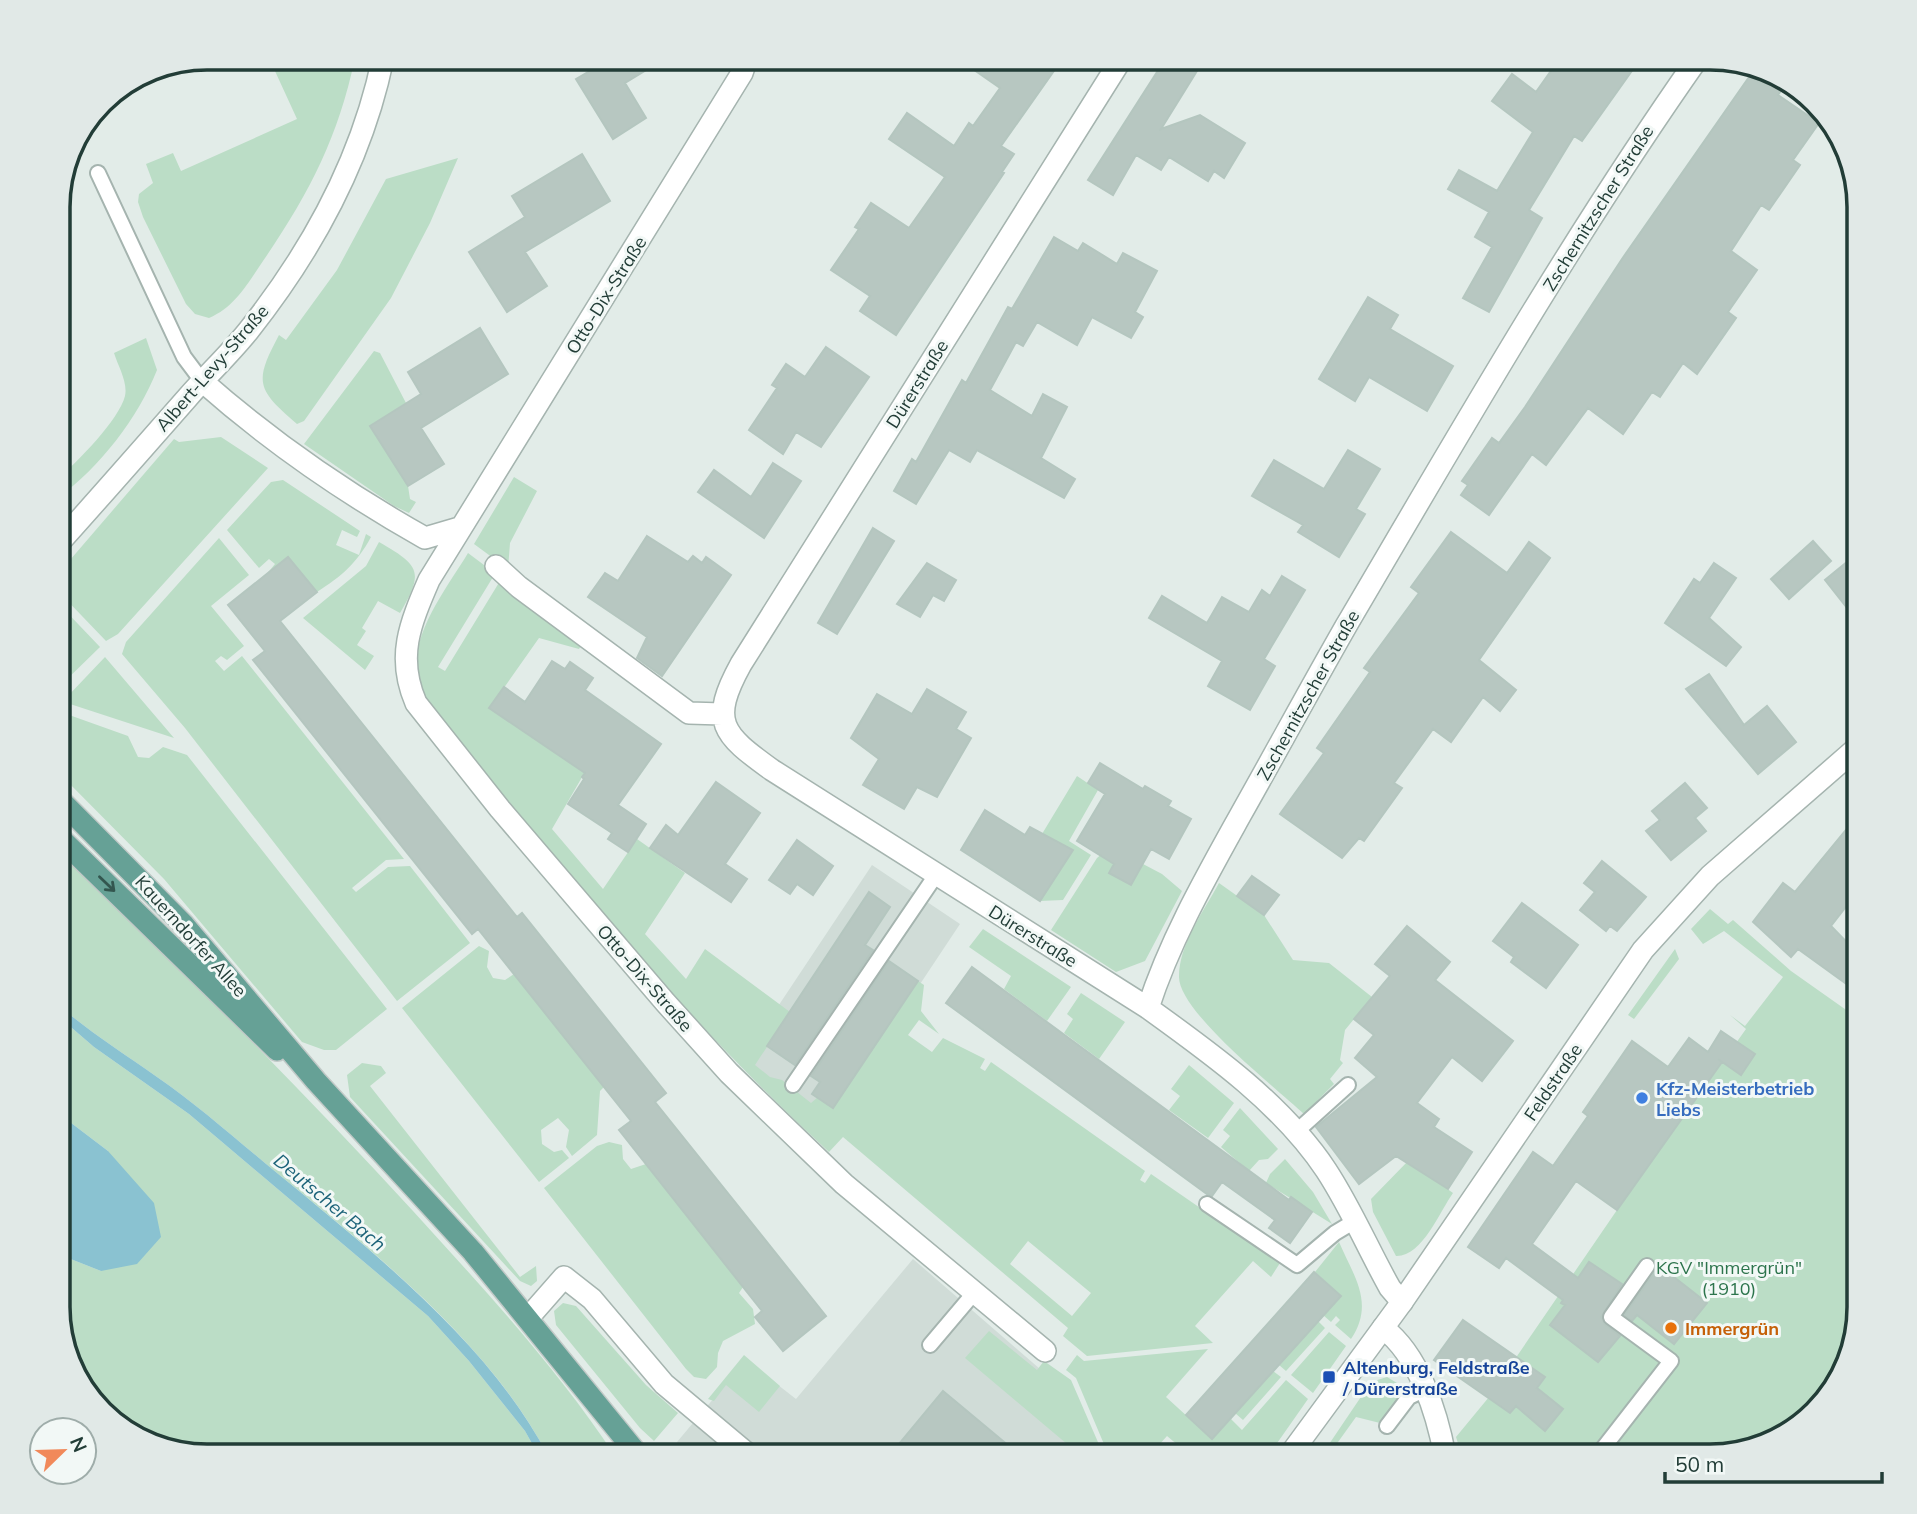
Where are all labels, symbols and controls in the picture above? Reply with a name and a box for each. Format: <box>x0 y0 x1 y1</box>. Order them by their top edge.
street label: Zschernitzscher Straße <box>1538 121 1658 295</box>
street label: Otto-Dix-Straße <box>561 232 651 358</box>
street label: Albert-Levy-Straße <box>151 300 273 436</box>
street label: Dürerstraße <box>881 335 953 433</box>
street label: Zschernitzscher Straße <box>1252 606 1364 784</box>
street label: Kauerndorfer Allee <box>130 870 252 1002</box>
one-way arrow <box>99 875 116 892</box>
street label: Dürerstraße <box>984 900 1082 972</box>
street label: Otto-Dix-Straße <box>592 920 698 1036</box>
street label: Feldstraße <box>1519 1039 1587 1125</box>
place label: Kfz-Meisterbetrieb Liebs <box>1656 1077 1814 1121</box>
marker: Kfz-Meisterbetrieb Liebs <box>1634 1090 1650 1106</box>
water label: Deutscher Bach <box>269 1148 391 1256</box>
park label: KGV "Immergrün" (1910) <box>1656 1256 1802 1300</box>
place label: Immergrün <box>1685 1317 1779 1340</box>
marker: Immergrün <box>1663 1320 1679 1336</box>
place label: Altenburg, Feldstraße / Dürerstraße <box>1342 1356 1530 1400</box>
marker: Altenburg, Feldstraße / Dürerstraße <box>1321 1369 1337 1385</box>
north arrow <box>28 1416 98 1486</box>
text: N <box>65 1433 92 1456</box>
scale bar <box>1665 1440 1882 1484</box>
text: 50 m <box>1675 1451 1724 1477</box>

